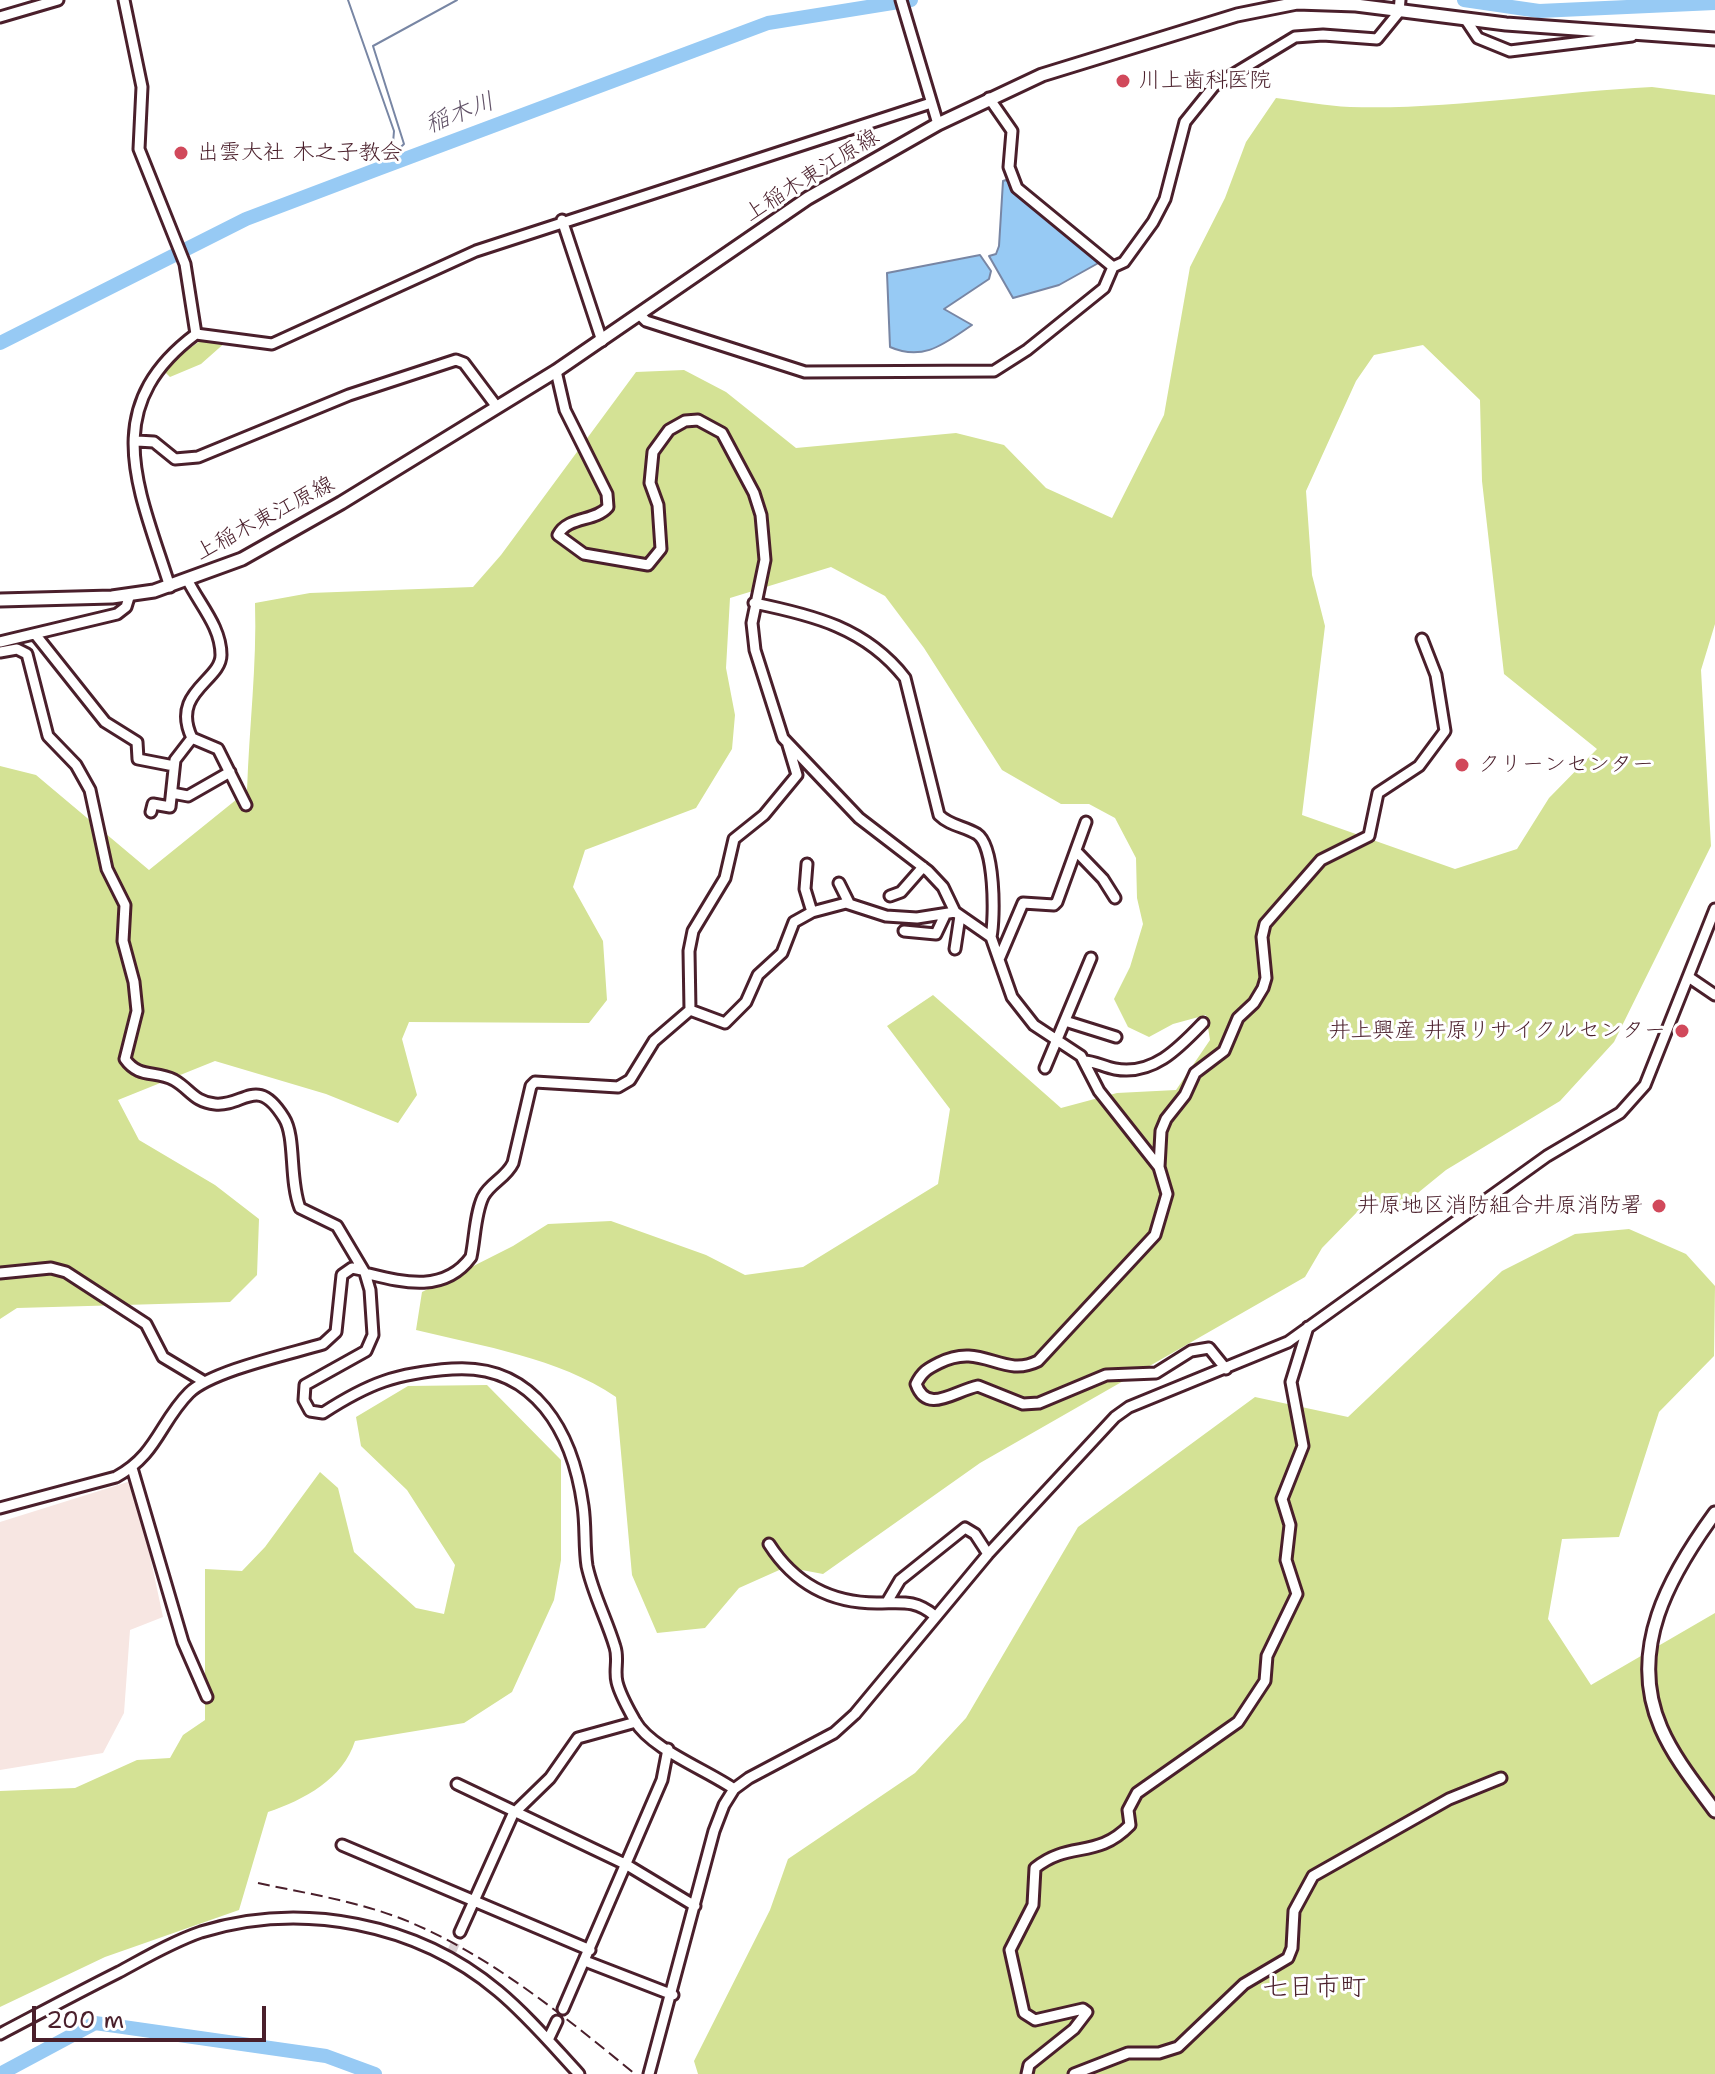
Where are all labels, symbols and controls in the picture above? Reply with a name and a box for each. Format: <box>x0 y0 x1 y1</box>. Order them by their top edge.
place label: 川上歯科医院 <box>1139 68 1271 94</box>
marker: 川上歯科医院 <box>1114 72 1132 90</box>
water label: 稲木川 <box>421 88 499 140</box>
street label: 上稲木東江原線 <box>740 124 884 228</box>
place label: 出雲大社 木之子教会 <box>197 140 403 166</box>
marker: 出雲大社 木之子教会 <box>172 144 190 162</box>
street label: 上稲木東江原線 <box>191 471 339 567</box>
place label: クリーンセンター <box>1478 752 1654 778</box>
marker: クリーンセンター <box>1453 756 1471 774</box>
place label: 井上興産 井原リサイクルセンター <box>1328 1018 1666 1044</box>
marker: 井上興産 井原リサイクルセンター <box>1673 1022 1691 1040</box>
place label: 井原地区消防組合井原消防署 <box>1357 1193 1643 1219</box>
marker: 井原地区消防組合井原消防署 <box>1650 1197 1668 1215</box>
district label: 七日市町 <box>1262 1972 1366 2004</box>
scale bar <box>36 1990 270 2040</box>
text: 200 m <box>46 2004 124 2036</box>

